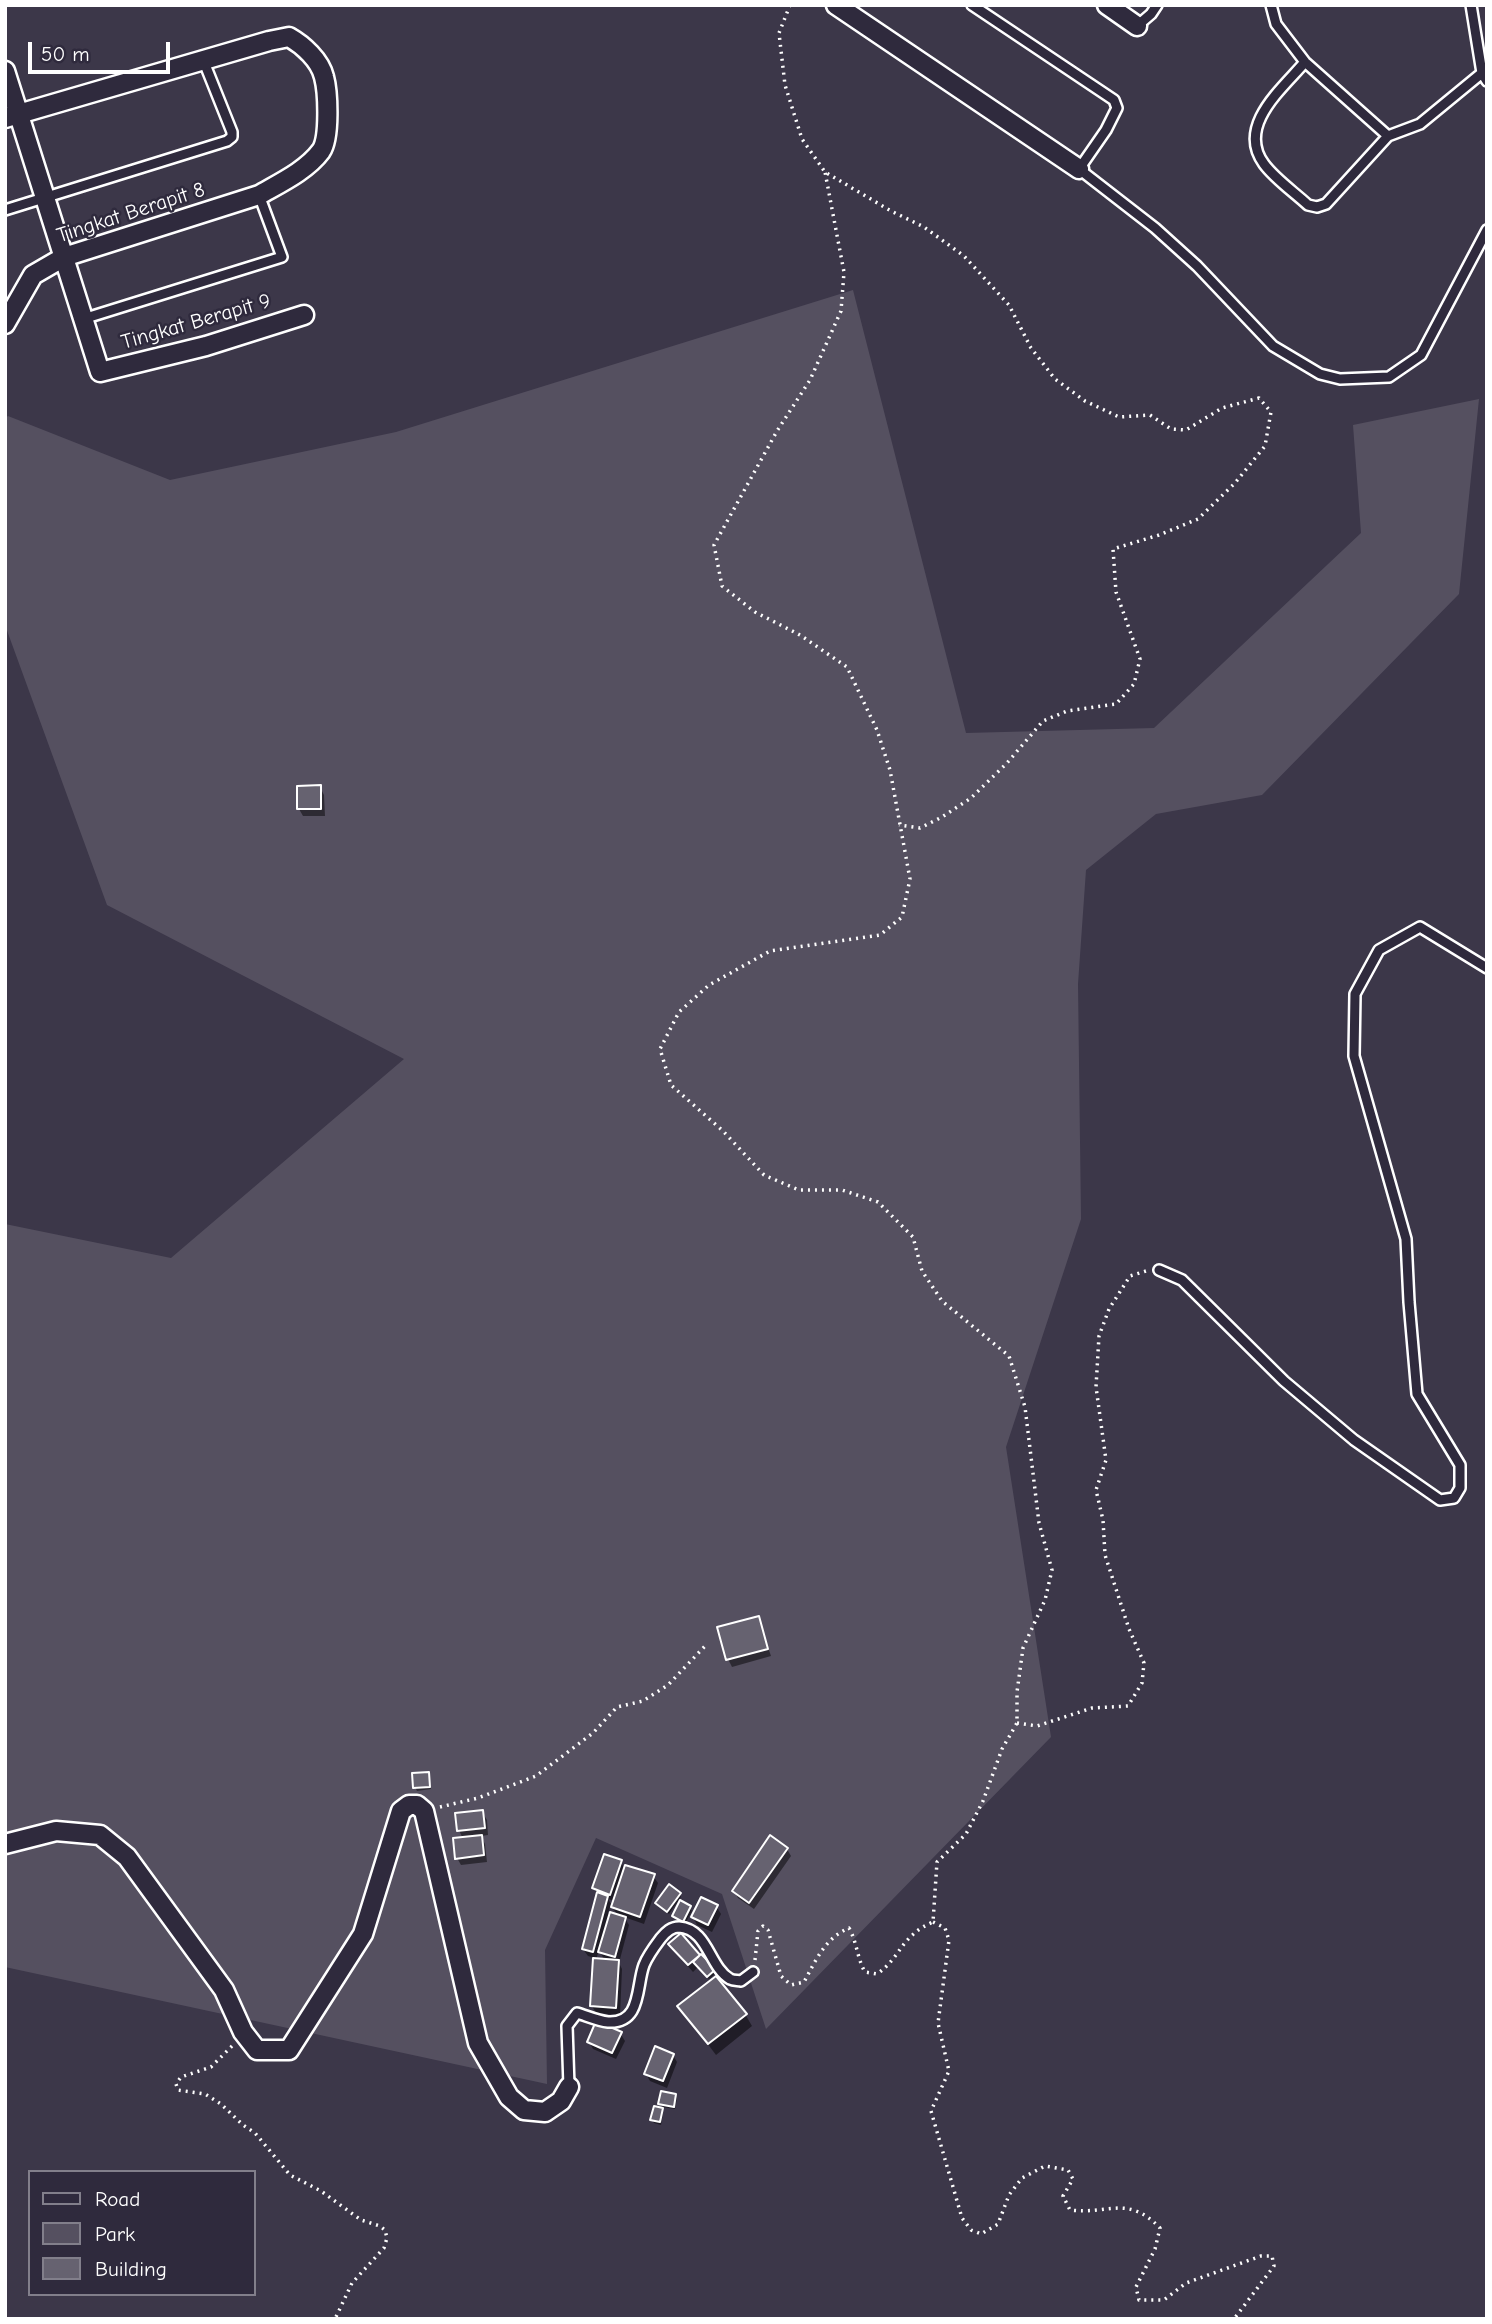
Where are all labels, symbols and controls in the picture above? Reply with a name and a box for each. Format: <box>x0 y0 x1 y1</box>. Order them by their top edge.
scale bar <box>32 28 173 72</box>
text: 50 m <box>41 42 90 66</box>
street label: Tingkat Berapit 8 <box>54 177 208 249</box>
street label: Tingkat Berapit 9 <box>118 289 274 355</box>
legend <box>28 2170 256 2296</box>
text: Road <box>95 2187 140 2211</box>
text: Park <box>95 2222 135 2246</box>
text: Building <box>95 2257 167 2281</box>

